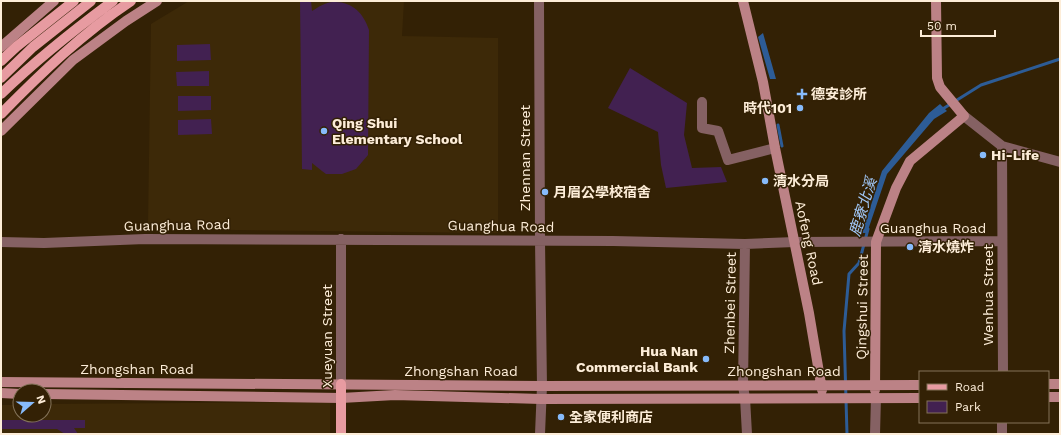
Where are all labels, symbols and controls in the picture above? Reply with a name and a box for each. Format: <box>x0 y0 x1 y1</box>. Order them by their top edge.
scale bar <box>921 12 995 38</box>
text: 50 m <box>927 19 957 33</box>
place label: 德安診所 <box>811 86 867 102</box>
marker: 德安診所 <box>796 88 808 100</box>
place label: 時代101 <box>743 100 792 116</box>
marker: 時代101 <box>795 103 805 113</box>
street label: Zhennan Street <box>517 105 533 211</box>
place label: Qing Shui Elementary School <box>332 115 463 147</box>
marker: Qing Shui Elementary School <box>319 126 329 136</box>
place label: Hi-Life <box>991 147 1039 163</box>
marker: Hi-Life <box>978 150 988 160</box>
place label: 清水分局 <box>773 173 829 189</box>
water label: 鹿寮北溪 <box>846 174 881 238</box>
marker: 清水分局 <box>760 176 770 186</box>
place label: 月眉公學校宿舍 <box>553 184 651 200</box>
marker: 月眉公學校宿舍 <box>540 187 550 197</box>
street label: Aofeng Road <box>792 199 826 287</box>
street label: Guanghua Road <box>124 216 230 234</box>
street label: Guanghua Road <box>448 217 554 235</box>
street label: Guanghua Road <box>880 220 986 236</box>
place label: 清水燒炸 <box>918 239 974 255</box>
marker: 清水燒炸 <box>905 242 915 252</box>
street label: Wenhua Street <box>980 244 996 346</box>
street label: Zhenbei Street <box>721 252 739 354</box>
street label: Qingshui Street <box>853 254 871 360</box>
street label: Xueyuan Street <box>319 284 335 388</box>
place label: Hua Nan Commercial Bank <box>576 343 698 375</box>
marker: Hua Nan Commercial Bank <box>701 354 711 364</box>
street label: Zhongshan Road <box>80 361 194 377</box>
street label: Zhongshan Road <box>404 363 518 379</box>
street label: Zhongshan Road <box>727 363 841 379</box>
legend <box>919 371 1049 423</box>
text: Road <box>955 380 984 394</box>
north arrow <box>12 383 52 423</box>
text: N <box>33 394 48 406</box>
text: Park <box>955 400 981 414</box>
place label: 全家便利商店 <box>569 409 653 425</box>
marker: 全家便利商店 <box>556 412 566 422</box>

